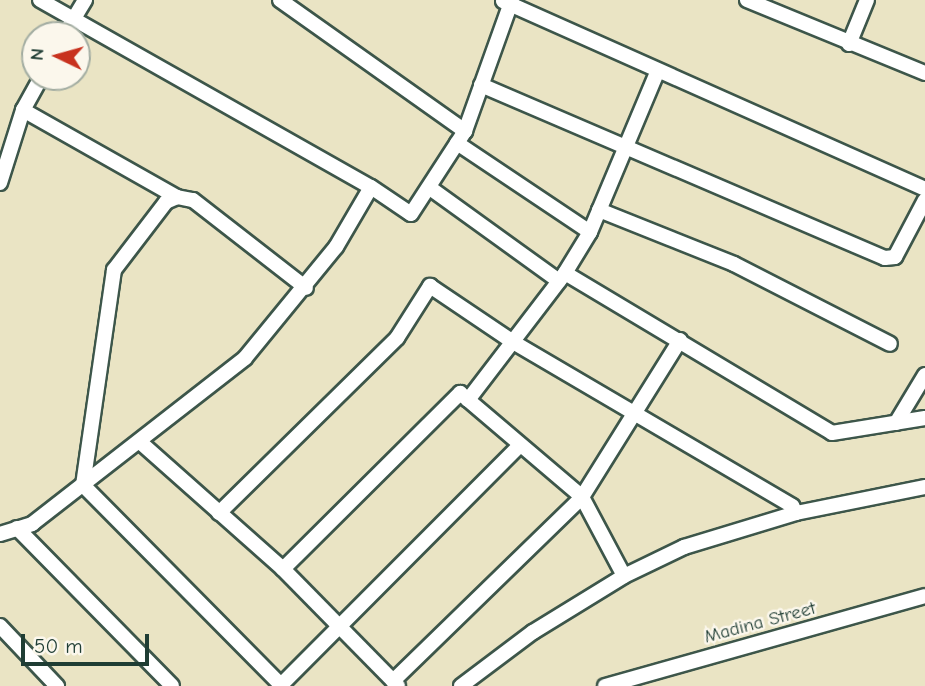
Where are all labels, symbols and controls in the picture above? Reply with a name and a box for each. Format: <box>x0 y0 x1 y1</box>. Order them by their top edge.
north arrow <box>21 21 91 91</box>
text: N <box>26 47 49 61</box>
street label: Madina Street <box>702 597 818 649</box>
scale bar <box>24 620 152 664</box>
text: 50 m <box>34 634 83 658</box>

